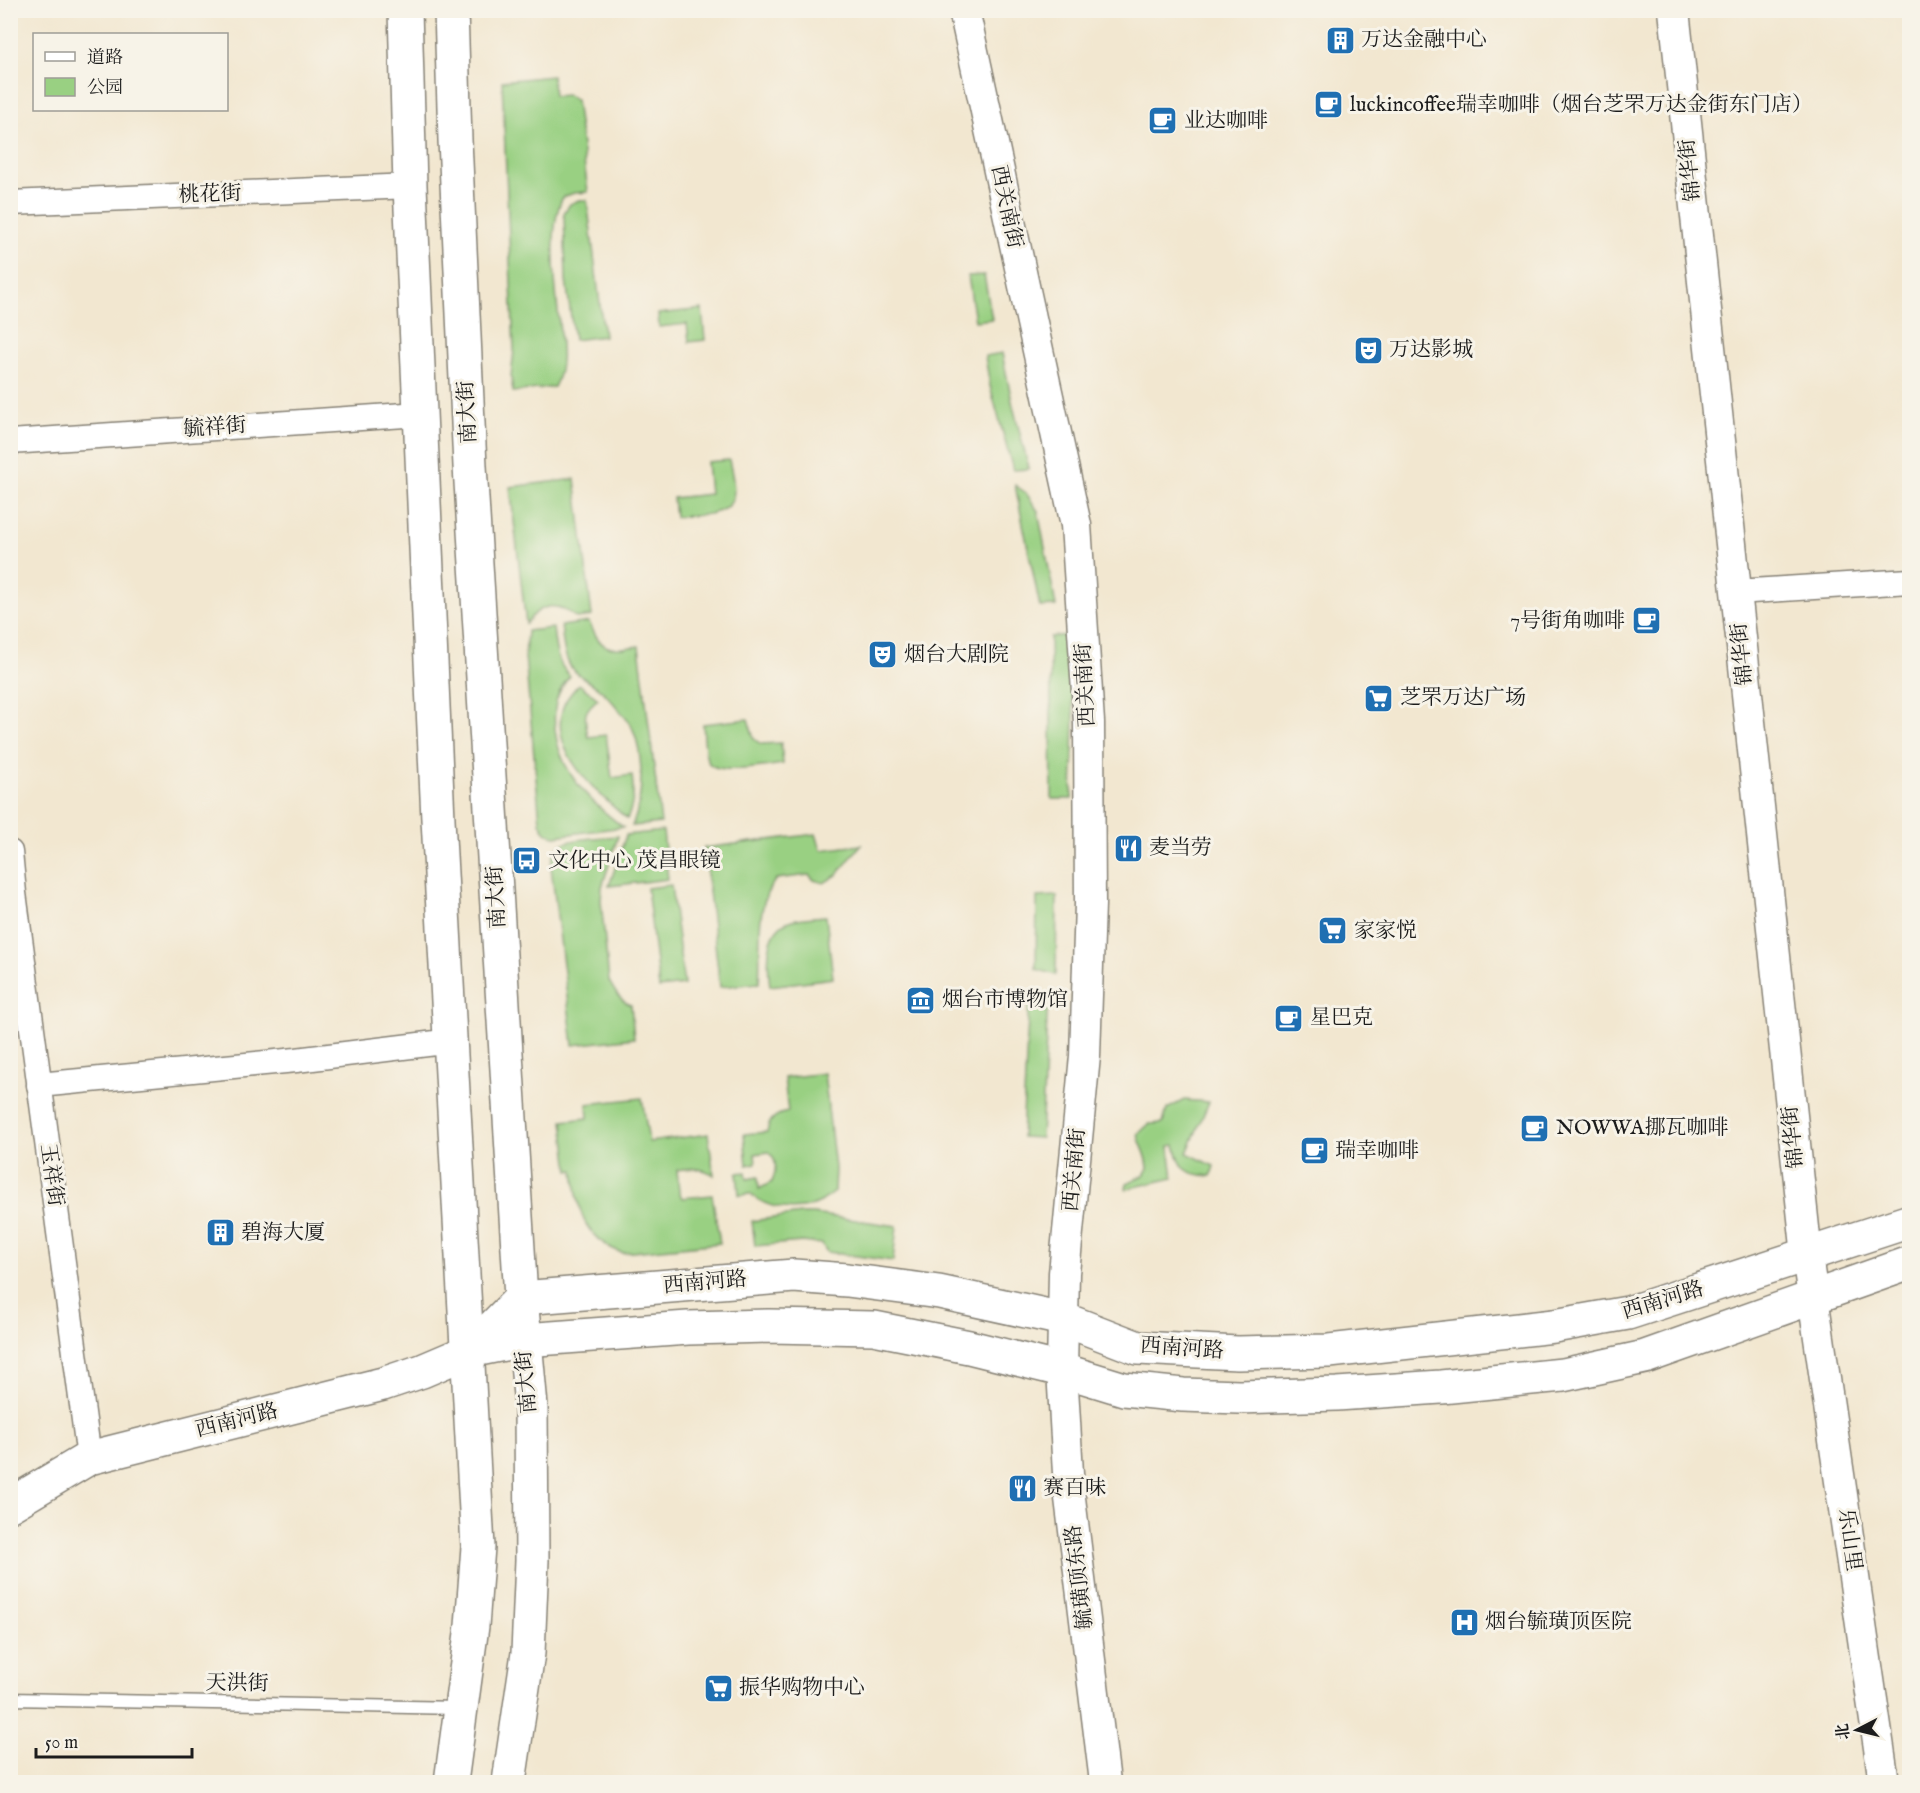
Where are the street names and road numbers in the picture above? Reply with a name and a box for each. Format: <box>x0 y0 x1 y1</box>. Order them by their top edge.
street label: 锦华街 <box>1674 137 1708 203</box>
street label: 西关南街 <box>984 163 1028 251</box>
street label: 桃花街 <box>178 180 242 210</box>
street label: 南大街 <box>453 380 483 444</box>
street label: 毓祥街 <box>183 412 247 444</box>
street label: 锦华街 <box>1726 621 1760 687</box>
street label: 西关南街 <box>1070 642 1102 728</box>
street label: 南大街 <box>482 865 512 929</box>
street label: 锦华街 <box>1777 1104 1811 1170</box>
street label: 西关南街 <box>1058 1127 1092 1213</box>
street label: 玉祥街 <box>33 1142 69 1208</box>
street label: 西南河路 <box>662 1266 748 1300</box>
street label: 西南河路 <box>1619 1276 1707 1326</box>
street label: 西南河路 <box>1139 1333 1225 1365</box>
street label: 南大街 <box>511 1349 543 1415</box>
street label: 西南河路 <box>193 1398 281 1444</box>
street label: 乐山里 <box>1831 1507 1867 1573</box>
street label: 毓璜顶东路 <box>1060 1523 1100 1631</box>
street label: 天洪街 <box>205 1670 269 1698</box>

